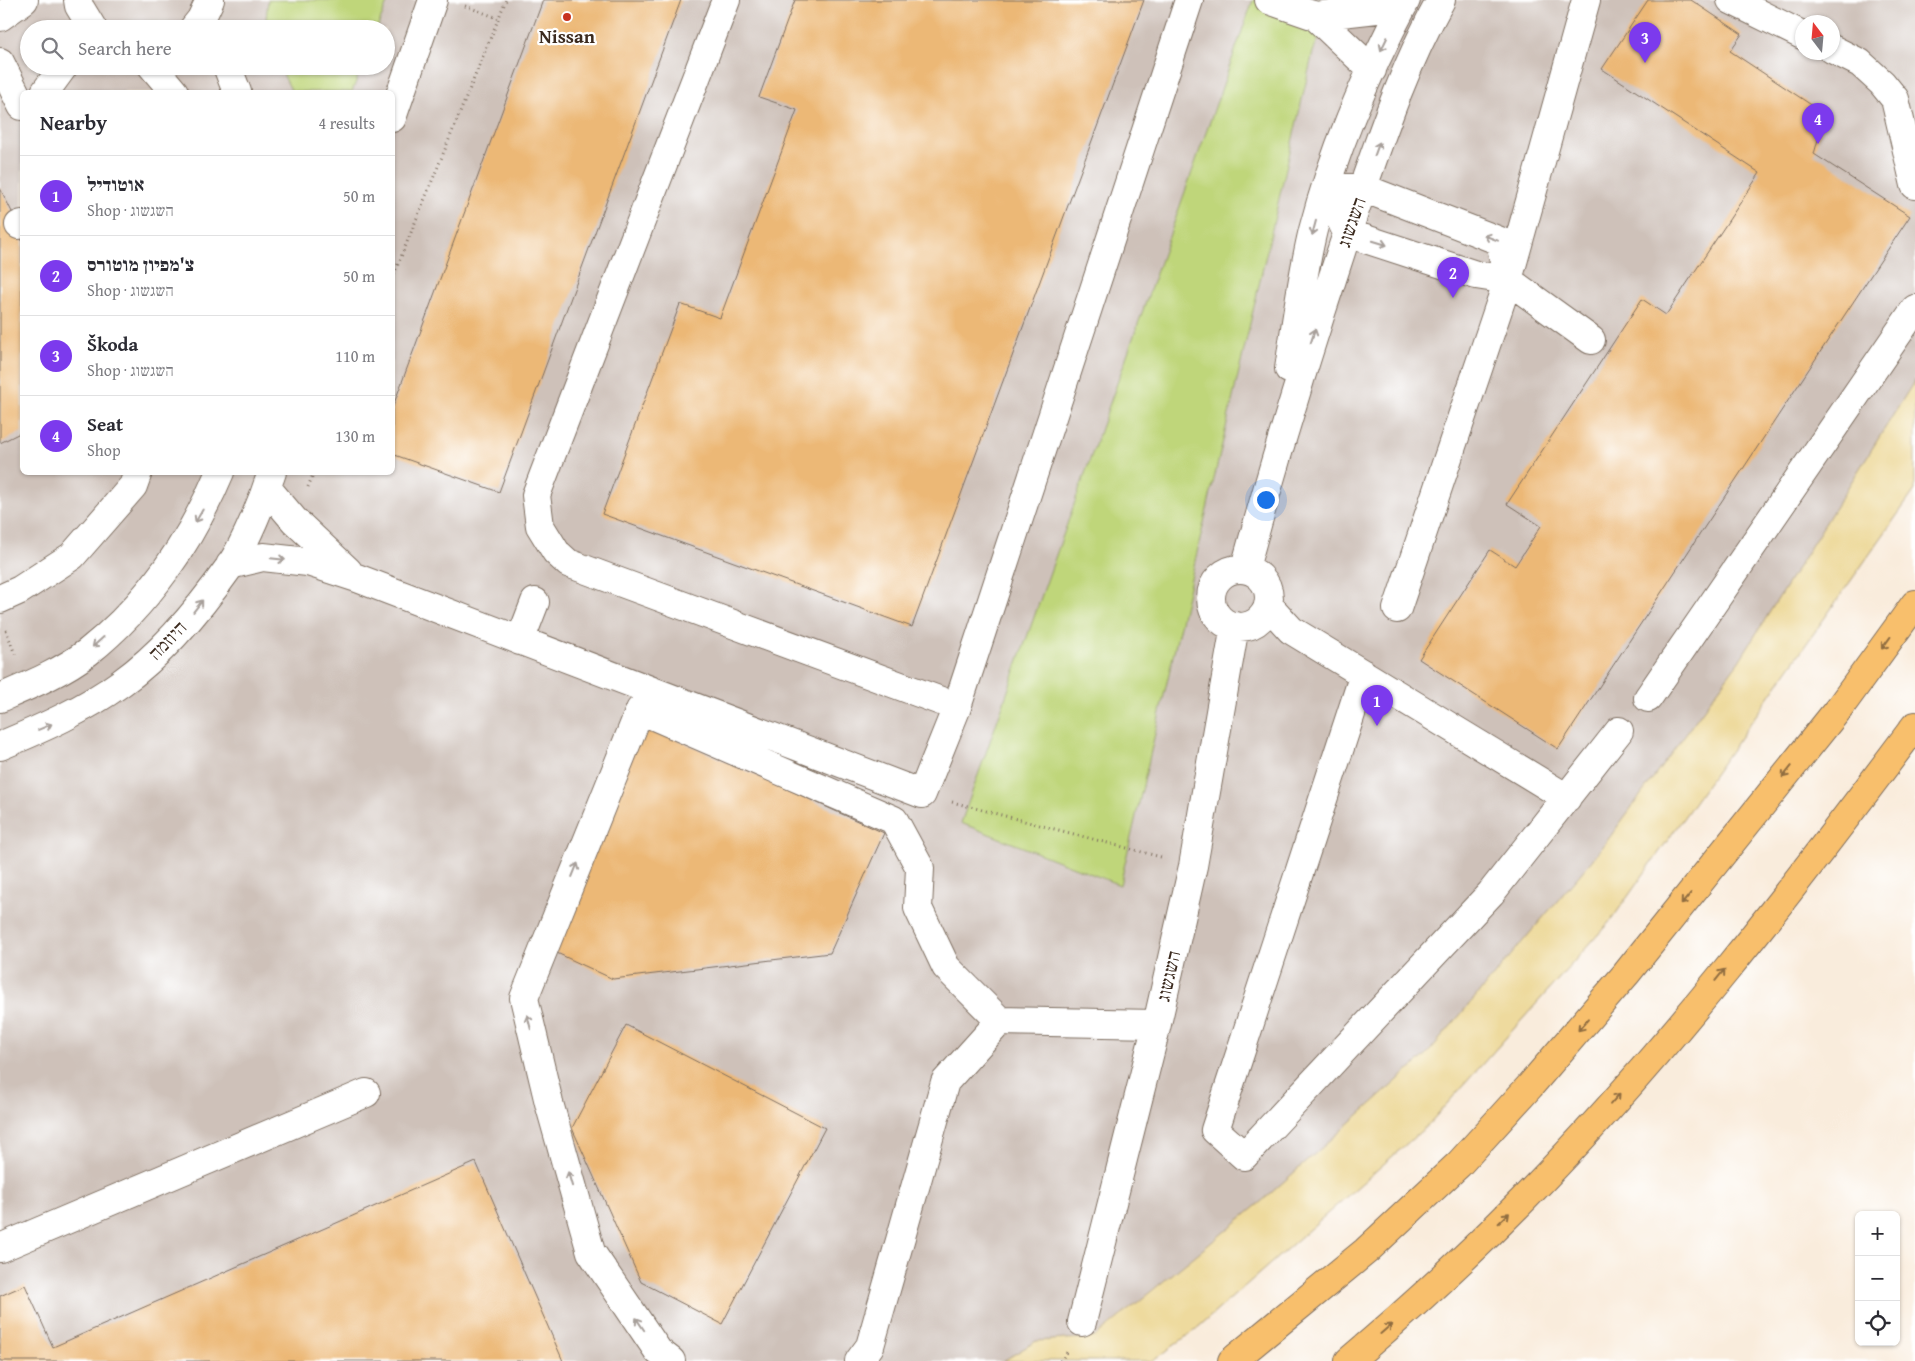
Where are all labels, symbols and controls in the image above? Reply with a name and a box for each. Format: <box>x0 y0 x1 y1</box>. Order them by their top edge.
marker: Nissan <box>561 11 573 23</box>
north arrow <box>1795 15 1840 60</box>
search box <box>20 20 395 75</box>
place label: Nissan <box>539 22 596 50</box>
pin: 3 <box>1629 22 1661 63</box>
icon: search <box>38 34 66 62</box>
text: Search here <box>78 34 172 62</box>
one-way arrow <box>1379 36 1388 51</box>
pin: 4 <box>1802 103 1834 144</box>
text: Nearby <box>40 107 107 138</box>
text: 4 results <box>318 111 375 135</box>
one-way arrow <box>1373 142 1382 158</box>
text: אוטודיל <box>87 170 144 198</box>
text: 1 <box>52 184 60 208</box>
text: 50 m <box>343 184 375 208</box>
street label: השגשוג <box>1329 193 1373 251</box>
text: Shop · השגשוג <box>87 198 174 222</box>
one-way arrow <box>1309 220 1319 236</box>
one-way arrow <box>1484 233 1499 242</box>
one-way arrow <box>1372 239 1388 249</box>
text: צ'מפיון מוטורס <box>87 250 194 278</box>
pin: 2 <box>1437 257 1469 298</box>
text: 2 <box>52 264 60 288</box>
text: 50 m <box>343 264 375 288</box>
text: Shop · השגשוג <box>87 278 174 302</box>
one-way arrow <box>1309 329 1319 345</box>
text: Škoda <box>87 330 138 358</box>
text: 3 <box>52 344 60 368</box>
text: 110 m <box>335 344 375 368</box>
text: Shop · השגשוג <box>87 358 174 382</box>
text: Seat <box>87 410 123 438</box>
text: 4 <box>52 424 60 448</box>
text: 130 m <box>335 424 375 448</box>
text: Shop <box>87 438 121 462</box>
your location <box>1253 487 1279 513</box>
one-way arrow <box>194 509 204 523</box>
one-way arrow <box>270 554 286 564</box>
one-way arrow <box>193 600 204 613</box>
street label: היוזמה <box>141 614 193 666</box>
one-way arrow <box>1881 636 1891 650</box>
one-way arrow <box>92 637 105 648</box>
pin: 1 <box>1361 685 1393 726</box>
one-way arrow <box>37 722 52 732</box>
one-way arrow <box>1782 765 1793 778</box>
one-way arrow <box>571 863 580 878</box>
one-way arrow <box>1681 892 1691 906</box>
street label: השגשוג <box>1149 948 1187 1004</box>
one-way arrow <box>1715 969 1726 982</box>
one-way arrow <box>524 1015 534 1031</box>
one-way arrow <box>1577 1018 1589 1031</box>
one-way arrow <box>1610 1093 1621 1106</box>
one-way arrow <box>565 1172 575 1188</box>
map controls <box>1855 1211 1900 1346</box>
button: + <box>1855 1211 1900 1256</box>
one-way arrow <box>1498 1212 1510 1224</box>
button: − <box>1855 1256 1900 1301</box>
button: locate <box>1855 1301 1900 1346</box>
one-way arrow <box>634 1317 645 1331</box>
one-way arrow <box>1379 1324 1392 1335</box>

